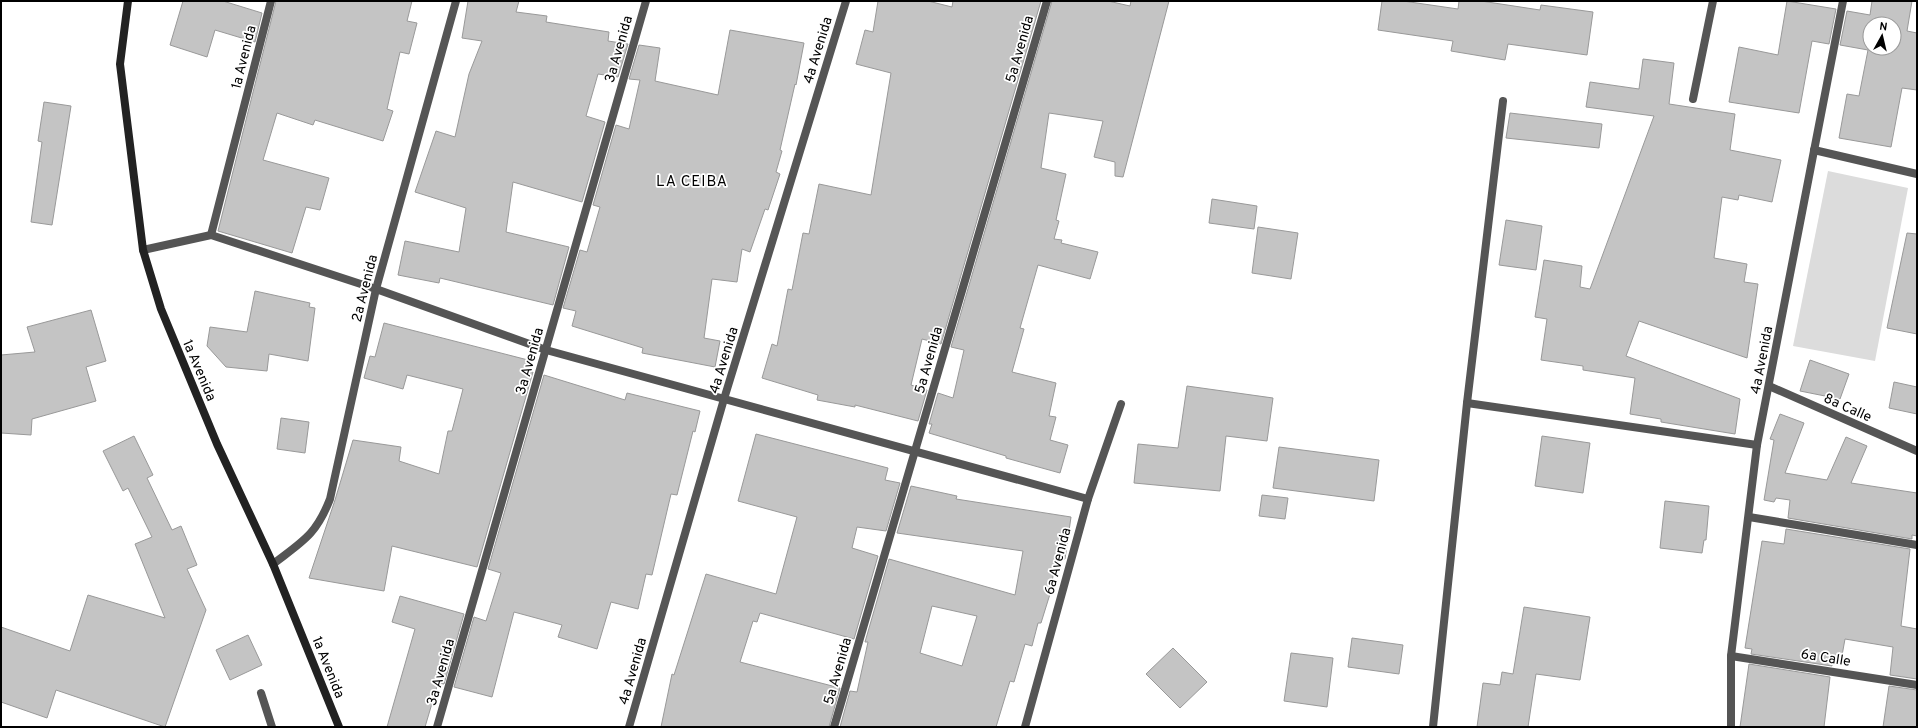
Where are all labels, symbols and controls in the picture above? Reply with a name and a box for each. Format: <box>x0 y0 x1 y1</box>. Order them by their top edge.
street label: 3a Avenida <box>602 14 637 85</box>
street label: 5a Avenida <box>1003 14 1038 85</box>
street label: 4a Avenida <box>800 15 837 86</box>
north arrow <box>1862 16 1902 56</box>
text: N <box>1878 20 1888 35</box>
street label: 1a Avenida <box>228 24 261 91</box>
district label: LA CEIBA <box>656 173 728 192</box>
street label: 2a Avenida <box>349 253 382 324</box>
street label: 4a Avenida <box>706 325 743 396</box>
street label: 5a Avenida <box>912 325 947 396</box>
street label: 4a Avenida <box>1748 325 1777 396</box>
street label: 3a Avenida <box>513 326 548 397</box>
street label: 1a Avenida <box>178 337 219 404</box>
street label: 8a Calle <box>1821 390 1874 426</box>
street label: 6a Avenida <box>1041 526 1076 597</box>
street label: 1a Avenida <box>308 634 348 701</box>
street label: 4a Avenida <box>616 636 651 707</box>
street label: 5a Avenida <box>821 636 856 707</box>
street label: 3a Avenida <box>424 637 459 708</box>
street label: 6a Calle <box>1800 646 1852 671</box>

